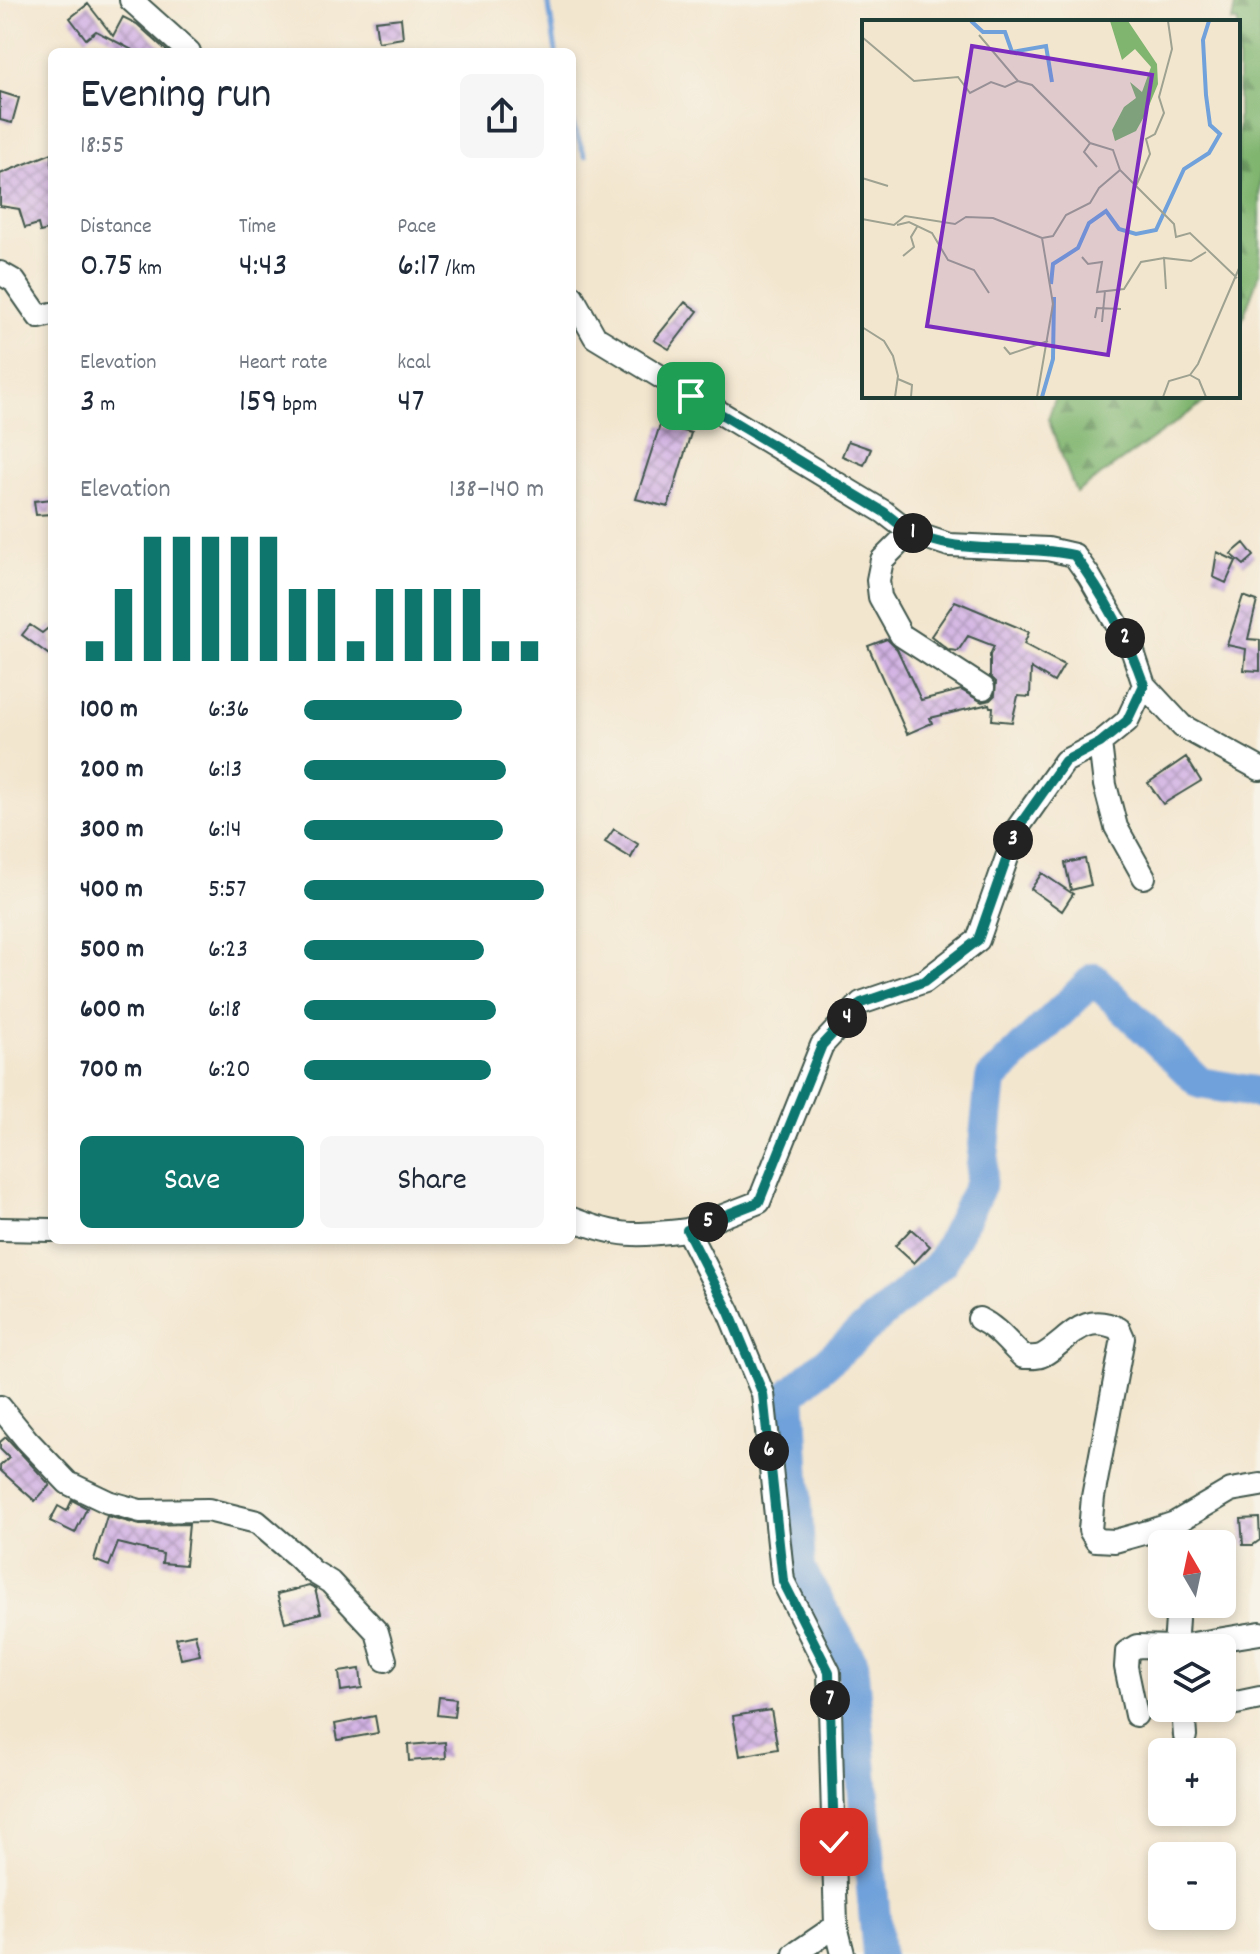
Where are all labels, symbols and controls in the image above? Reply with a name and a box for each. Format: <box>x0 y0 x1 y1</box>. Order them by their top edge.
inset map <box>862 20 1240 398</box>
text: Evening run <box>80 66 271 129</box>
button: share <box>460 74 544 158</box>
text: 18:55 <box>80 128 125 165</box>
text: Distance <box>80 212 152 243</box>
text: Time <box>239 212 276 243</box>
text: Pace <box>397 212 436 243</box>
text: 0.75 <box>80 243 133 292</box>
text: 4:43 <box>239 243 288 292</box>
text: 6:17 <box>397 243 440 292</box>
text: km <box>133 254 162 285</box>
text: /km <box>440 254 476 285</box>
text: Elevation <box>80 348 157 379</box>
text: Heart rate <box>239 348 328 379</box>
text: kcal <box>397 348 431 379</box>
pin <box>657 362 725 430</box>
icon: arrive <box>669 374 713 418</box>
text: 3 <box>80 379 95 428</box>
text: 159 <box>239 379 277 428</box>
text: 47 <box>397 379 424 428</box>
text: m <box>95 390 115 421</box>
text: bpm <box>277 390 317 421</box>
text: Elevation <box>80 472 170 509</box>
text: 138–140 m <box>449 472 544 509</box>
pin: 1 <box>893 513 933 553</box>
text: 1 <box>911 517 915 548</box>
pin: 2 <box>1105 618 1145 658</box>
text: 2 <box>1120 622 1130 653</box>
text: 100 m <box>80 692 138 729</box>
text: 6:36 <box>208 692 249 729</box>
text: 200 m <box>80 752 144 789</box>
text: 6:13 <box>208 752 242 789</box>
text: 300 m <box>80 812 144 849</box>
text: 6:14 <box>208 812 242 849</box>
pin: 3 <box>993 820 1033 860</box>
text: 3 <box>1008 824 1018 855</box>
text: 400 m <box>80 872 143 909</box>
text: 5:57 <box>208 872 246 909</box>
text: 500 m <box>80 932 144 969</box>
text: 6:23 <box>208 932 248 969</box>
text: 600 m <box>80 992 145 1029</box>
text: 6:18 <box>208 992 241 1029</box>
pin: 4 <box>827 998 867 1038</box>
text: 4 <box>842 1002 852 1033</box>
text: 700 m <box>80 1052 142 1089</box>
text: 6:20 <box>208 1052 251 1089</box>
button: Save <box>80 1136 304 1228</box>
button: Share <box>320 1136 544 1228</box>
pin: 5 <box>688 1202 728 1242</box>
text: 5 <box>703 1206 713 1237</box>
pin: 6 <box>749 1431 789 1471</box>
text: 6 <box>764 1435 774 1466</box>
north arrow <box>1148 1530 1236 1618</box>
map controls <box>1148 1530 1236 1930</box>
button: layers <box>1148 1634 1236 1722</box>
pin: 7 <box>810 1680 850 1720</box>
text: 7 <box>826 1684 834 1715</box>
button: + <box>1148 1738 1236 1826</box>
pin <box>800 1808 868 1876</box>
icon: check <box>812 1820 856 1864</box>
button: − <box>1148 1842 1236 1930</box>

